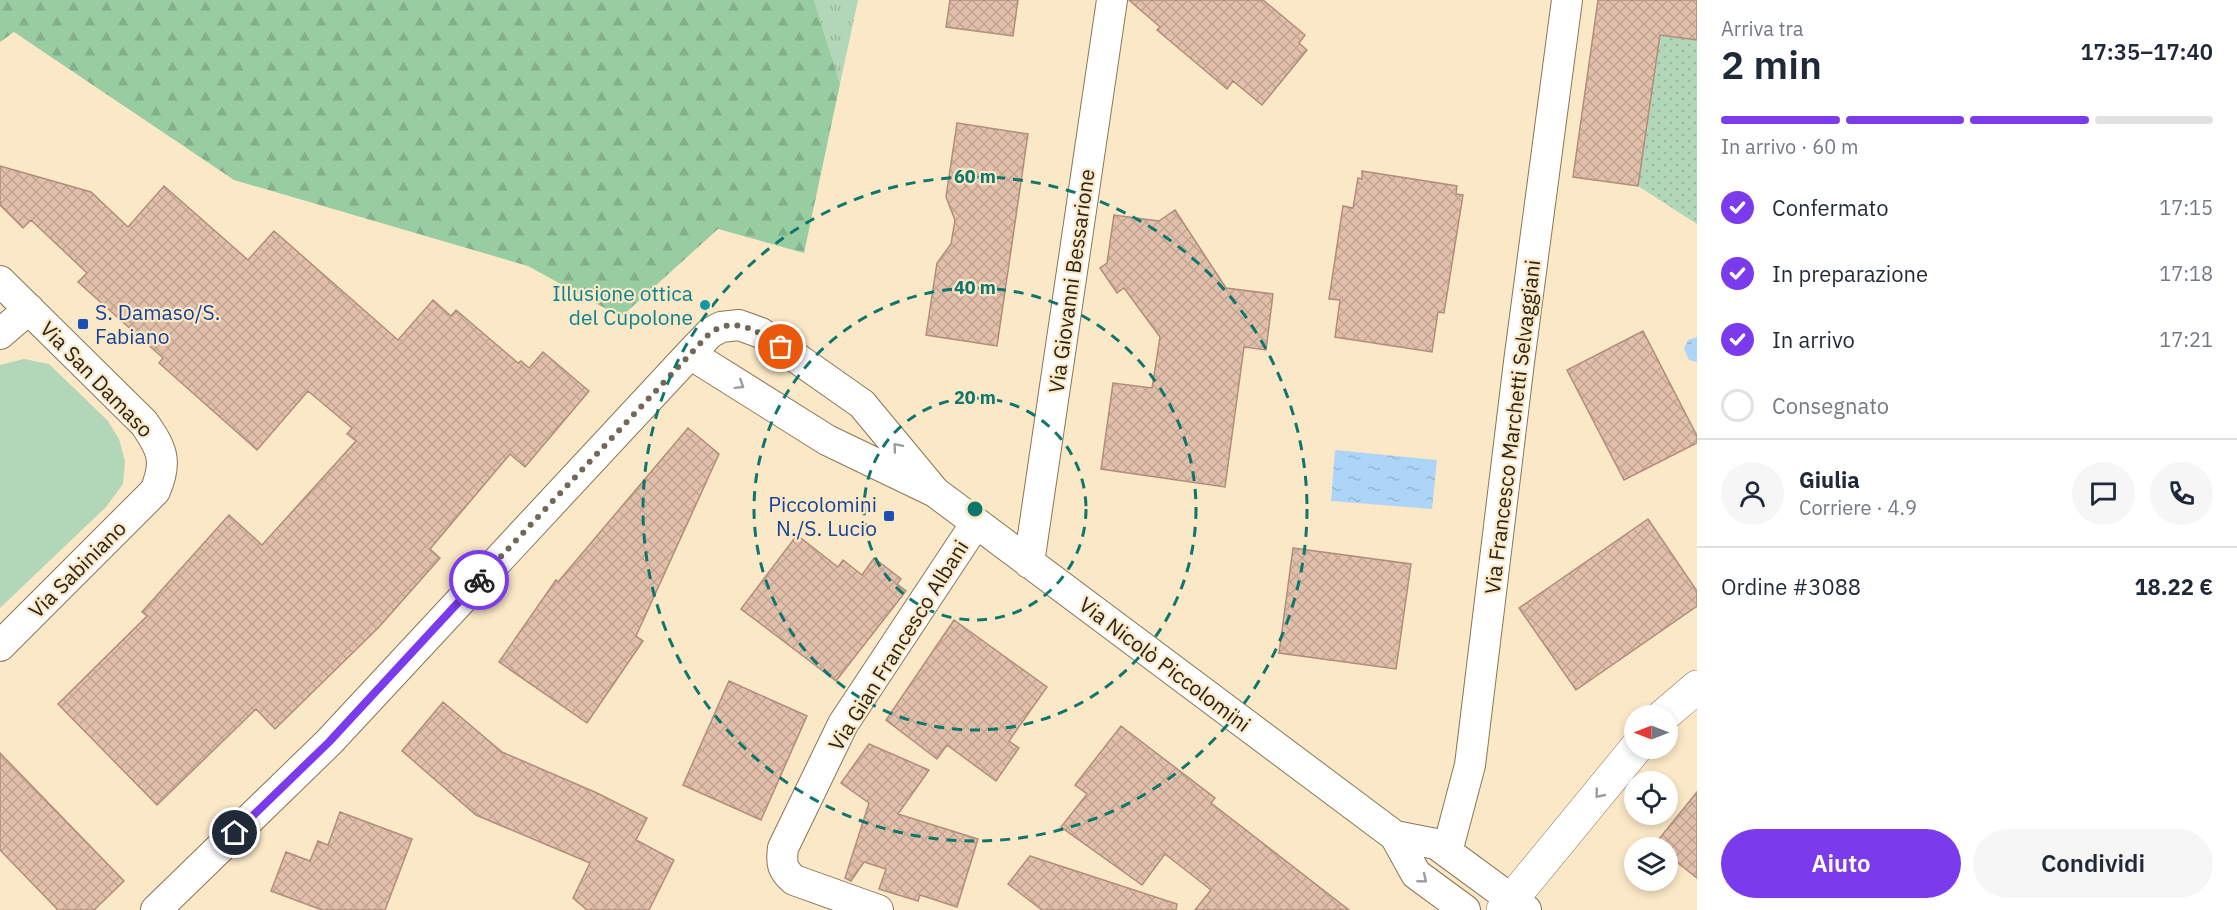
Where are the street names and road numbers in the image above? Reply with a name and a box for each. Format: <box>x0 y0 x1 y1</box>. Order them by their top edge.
street label: Via Giovanni Bessarione <box>1041 167 1101 395</box>
street label: Via Francesco Marchetti Selvaggiani <box>1478 258 1546 596</box>
street label: Via San Damaso <box>34 315 160 443</box>
street label: Via Sabiniano <box>22 514 132 624</box>
street label: Via Gian Francesco Albani <box>822 534 974 756</box>
street label: Via Nicolò Piccolomini <box>1074 590 1256 738</box>

